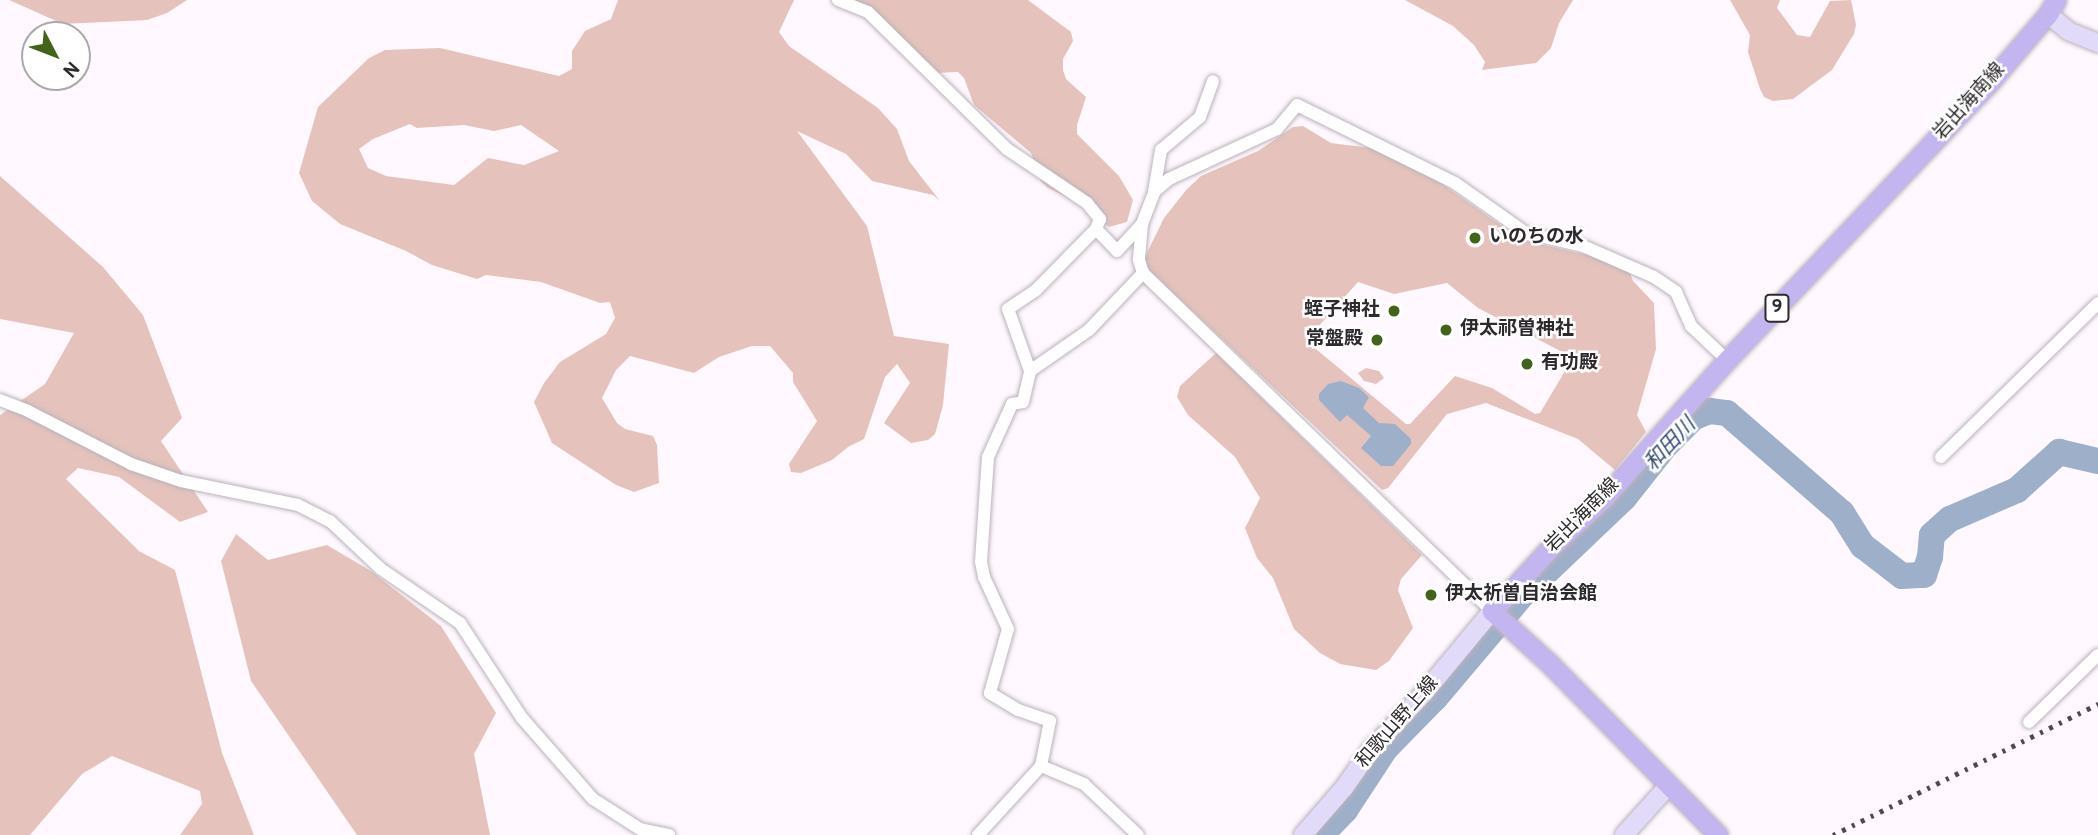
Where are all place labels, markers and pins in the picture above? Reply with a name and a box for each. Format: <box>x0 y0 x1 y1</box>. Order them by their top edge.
place label: いのちの水 <box>1489 227 1584 249</box>
marker: いのちの水 <box>1467 230 1483 246</box>
place label: 蛭子神社 <box>1304 300 1380 322</box>
marker: 蛭子神社 <box>1386 303 1402 319</box>
place label: 伊太祁曽神社 <box>1460 319 1574 341</box>
marker: 伊太祁曽神社 <box>1438 322 1454 338</box>
place label: 常盤殿 <box>1306 329 1363 351</box>
marker: 常盤殿 <box>1369 332 1385 348</box>
place label: 有功殿 <box>1541 353 1598 375</box>
marker: 有功殿 <box>1519 356 1535 372</box>
place label: 伊太祈曽自治会館 <box>1445 584 1597 606</box>
marker: 伊太祈曽自治会館 <box>1423 587 1439 603</box>

